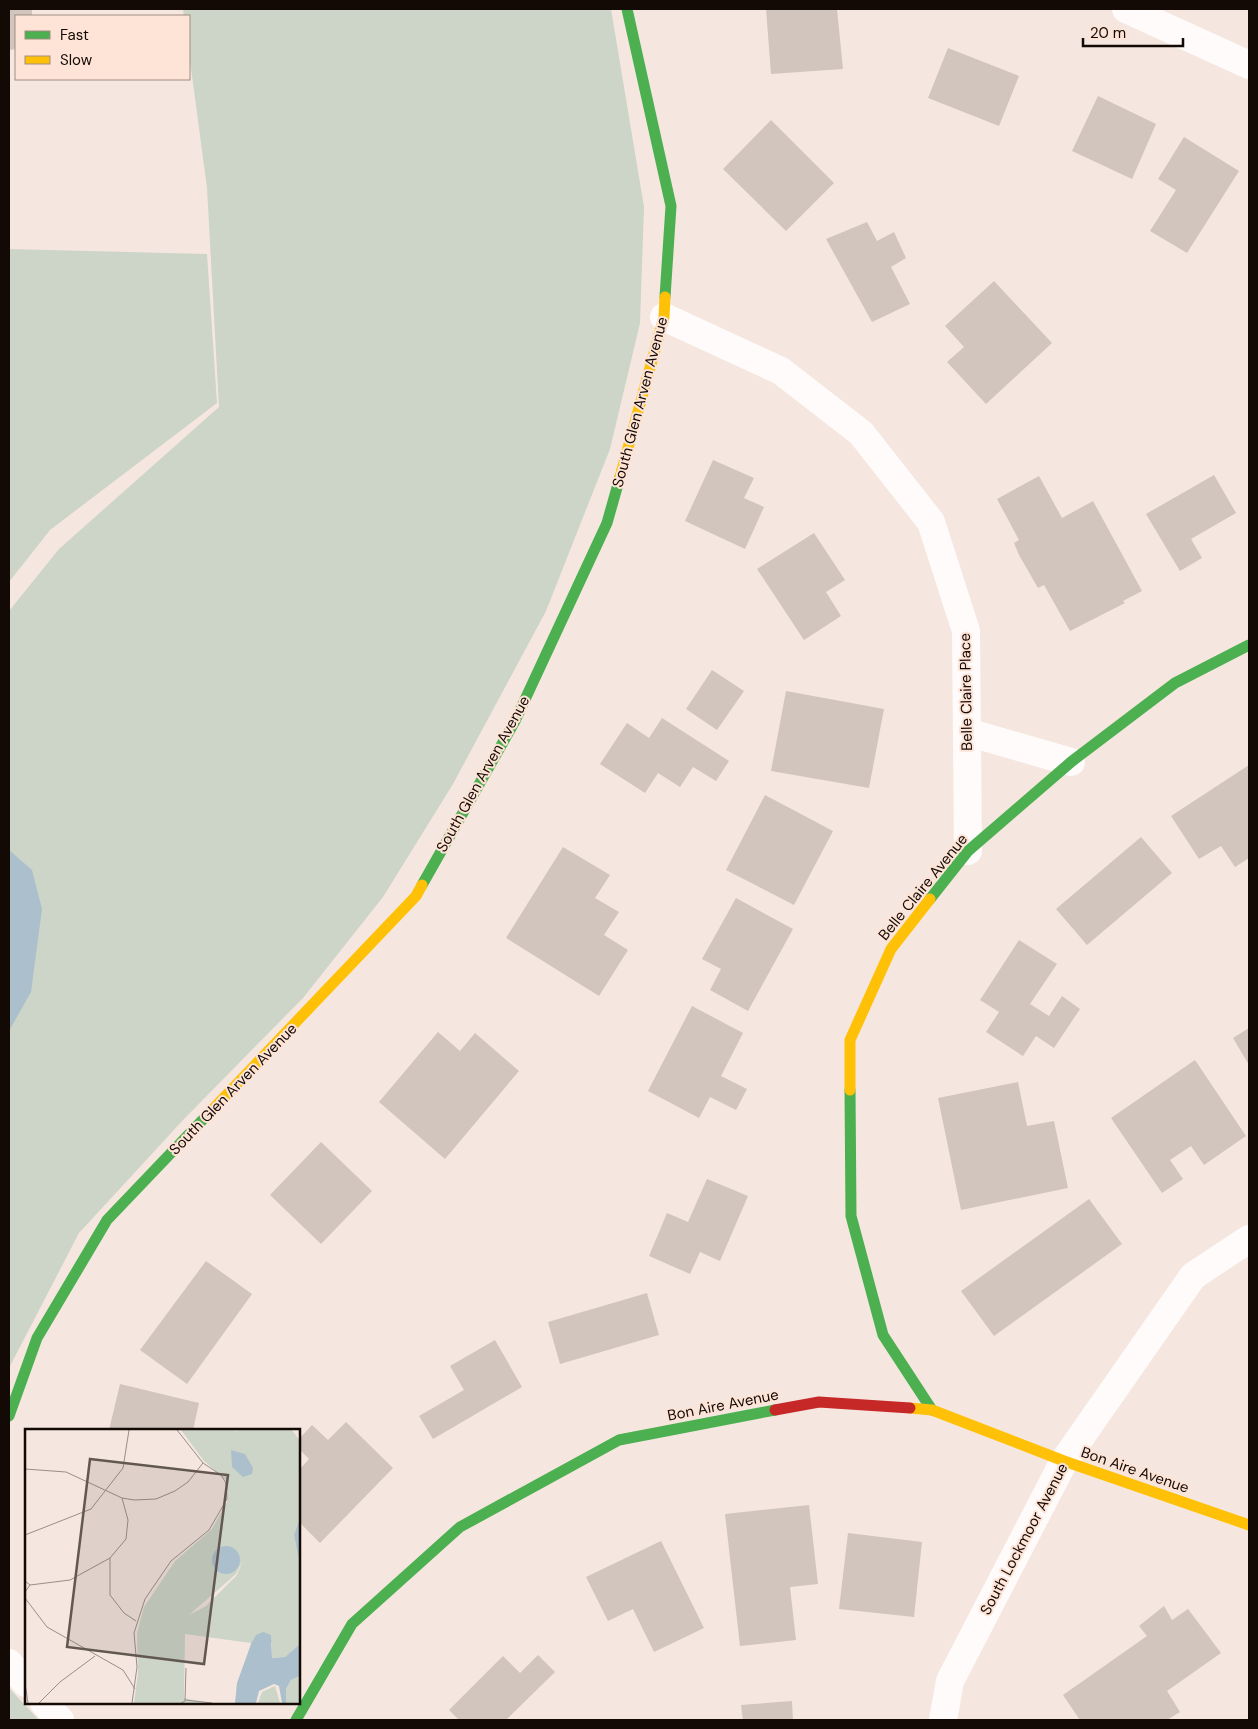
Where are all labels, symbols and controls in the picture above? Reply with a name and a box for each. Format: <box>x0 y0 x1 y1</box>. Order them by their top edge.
legend <box>15 15 190 80</box>
scale bar <box>1083 15 1183 47</box>
text: 20 m <box>1090 23 1126 43</box>
text: Fast <box>60 25 89 45</box>
text: Slow <box>60 50 93 70</box>
street label: South Glen Arven Avenue <box>608 315 672 489</box>
street label: Belle Claire Place <box>955 633 977 751</box>
street label: South Glen Arven Avenue <box>432 692 534 856</box>
street label: Belle Claire Avenue <box>874 830 972 944</box>
street label: South Glen Arven Avenue <box>165 1019 301 1159</box>
street label: Bon Aire Avenue <box>666 1384 780 1426</box>
inset map <box>25 1429 300 1704</box>
street label: Bon Aire Avenue <box>1078 1442 1192 1498</box>
street label: South Lockmoor Avenue <box>976 1460 1072 1618</box>

